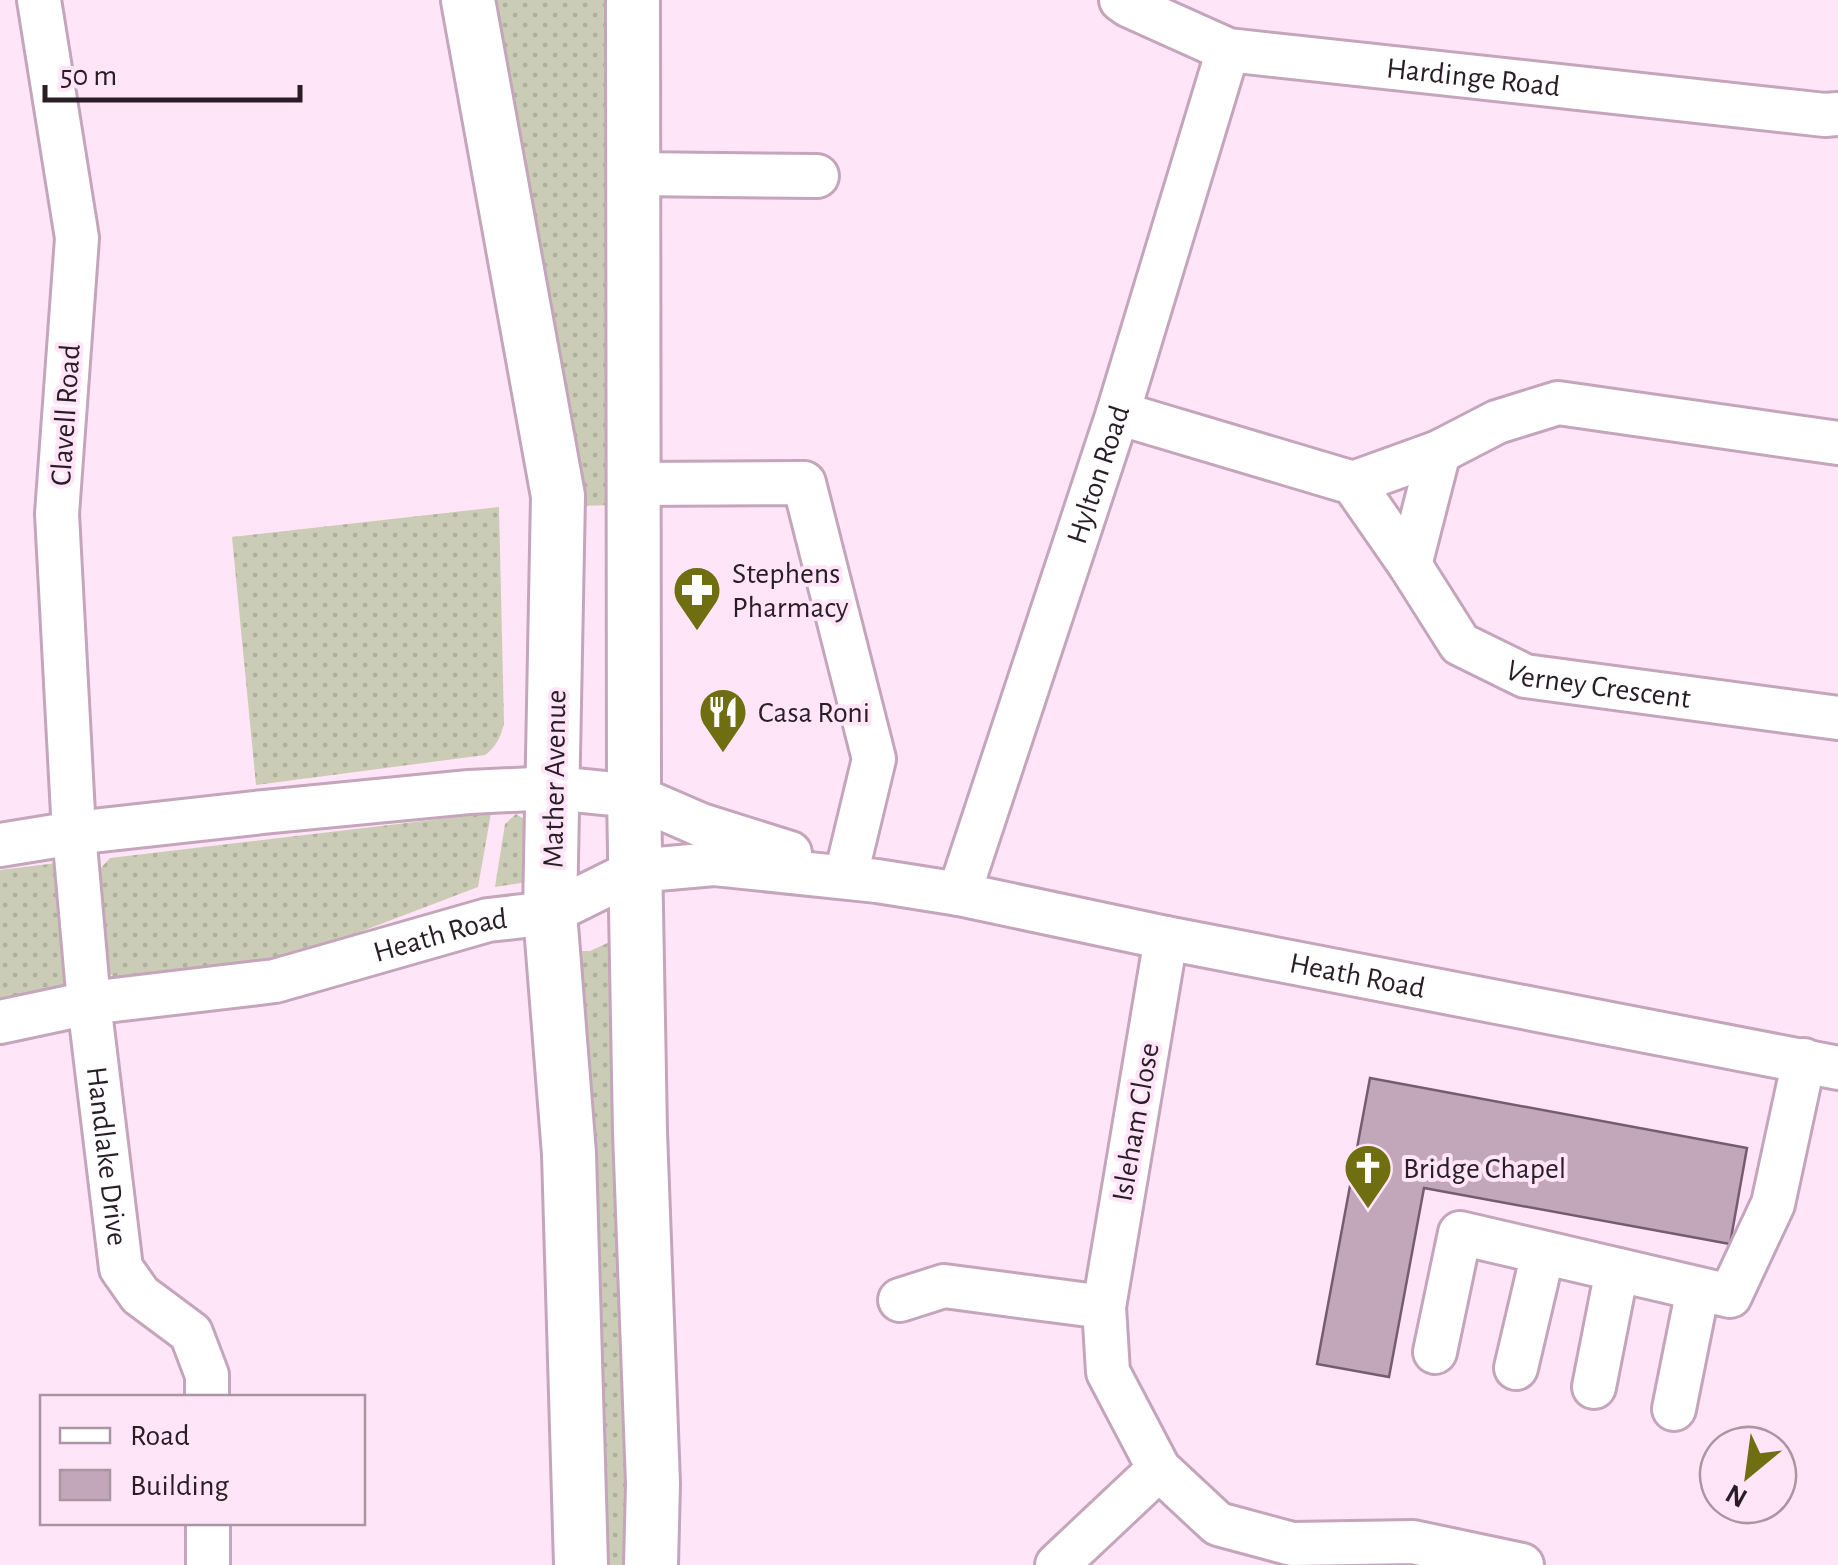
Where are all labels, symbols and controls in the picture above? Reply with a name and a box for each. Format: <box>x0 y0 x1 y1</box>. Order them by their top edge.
scale bar <box>45 40 300 102</box>
street label: Hardinge Road <box>1385 53 1562 102</box>
text: 50 m <box>60 61 117 91</box>
street label: Clavell Road <box>46 343 86 487</box>
street label: Hylton Road <box>1062 402 1135 548</box>
place label: Stephens Pharmacy <box>732 559 849 623</box>
pharmacy icon: Stephens Pharmacy <box>671 564 723 632</box>
street label: Verney Crescent <box>1501 655 1693 714</box>
restaurant icon: Casa Roni <box>697 686 749 754</box>
street label: Mather Avenue <box>538 690 572 868</box>
place label: Casa Roni <box>758 698 870 728</box>
street label: Heath Road <box>370 904 509 968</box>
street label: Heath Road <box>1287 948 1428 1004</box>
street label: Isleham Close <box>1107 1041 1165 1204</box>
street label: Handlake Drive <box>81 1065 132 1247</box>
church icon: Bridge Chapel <box>1342 1142 1394 1210</box>
place label: Bridge Chapel <box>1403 1154 1566 1184</box>
legend <box>40 1395 365 1525</box>
text: Road <box>130 1421 190 1451</box>
north arrow <box>1698 1425 1798 1525</box>
text: Building <box>130 1471 229 1501</box>
text: N <box>1722 1478 1752 1512</box>

